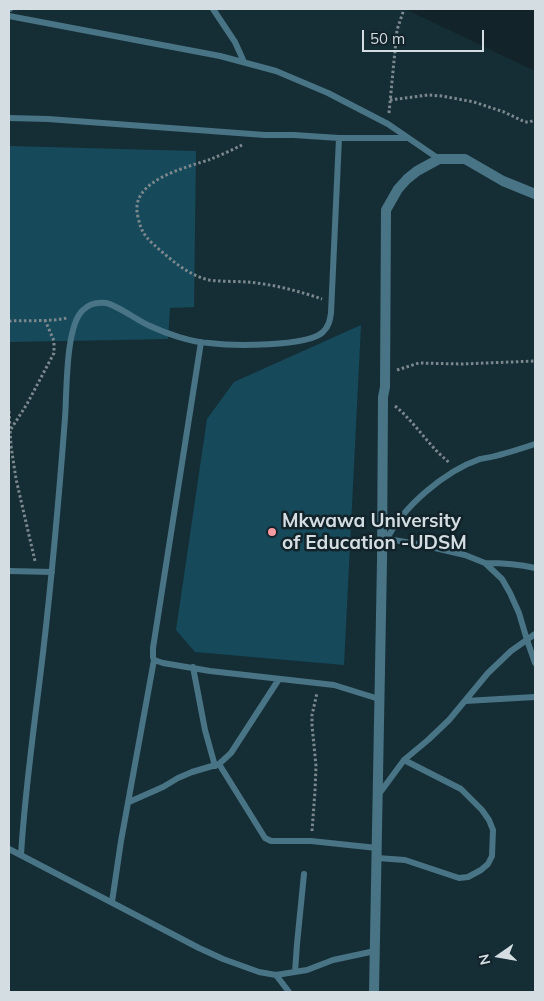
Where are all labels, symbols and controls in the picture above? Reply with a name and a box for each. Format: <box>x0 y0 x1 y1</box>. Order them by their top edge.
scale bar <box>364 20 486 52</box>
text: 50 m <box>370 29 405 48</box>
place label: Mkwawa University of Education -UDSM <box>282 510 467 554</box>
marker: Mkwawa University of Education -UDSM <box>266 526 278 538</box>
north arrow <box>474 931 524 981</box>
text: N <box>474 952 494 967</box>

